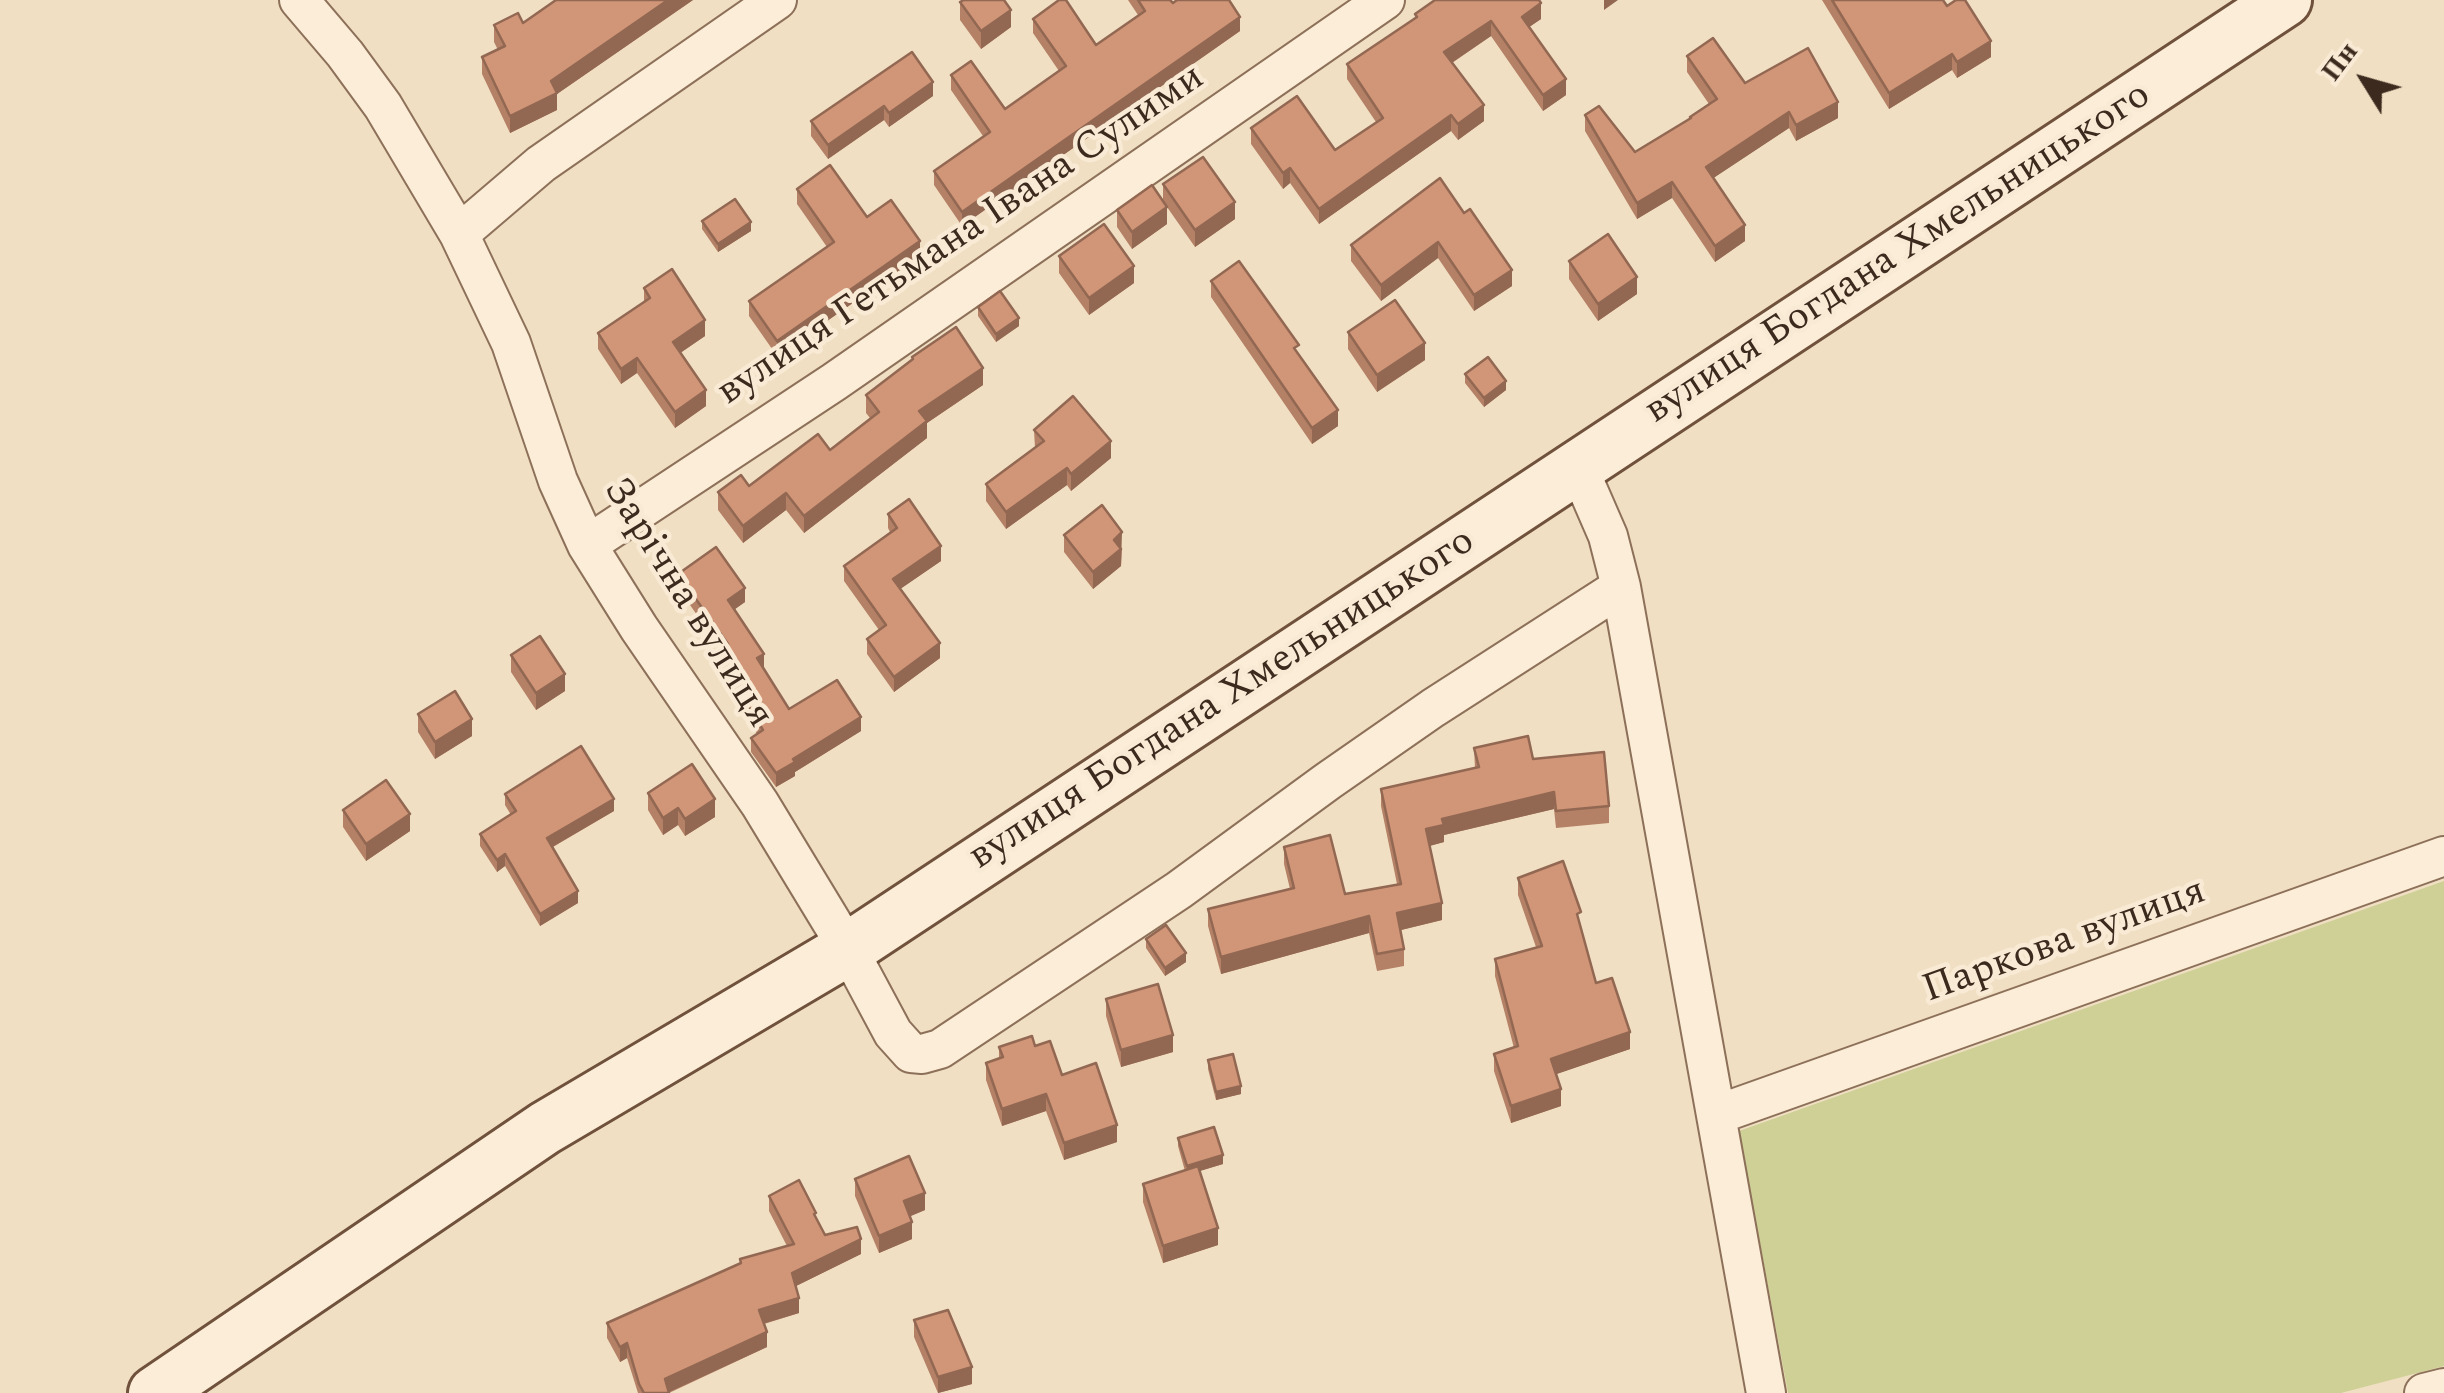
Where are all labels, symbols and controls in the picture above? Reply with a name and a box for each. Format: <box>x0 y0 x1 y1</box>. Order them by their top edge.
north arrow <box>2314 30 2414 130</box>
text: Пн <box>2310 33 2369 91</box>
street label: вулиця Гетьмана Івана Сулими <box>709 56 1215 418</box>
street label: вулиця Богдана Хмельницького <box>1637 73 2161 437</box>
street label: Зарічна вулиця <box>590 470 782 738</box>
street label: вулиця Богдана Хмельницького <box>961 519 1485 883</box>
street label: Паркова вулиця <box>1917 870 2213 1016</box>

